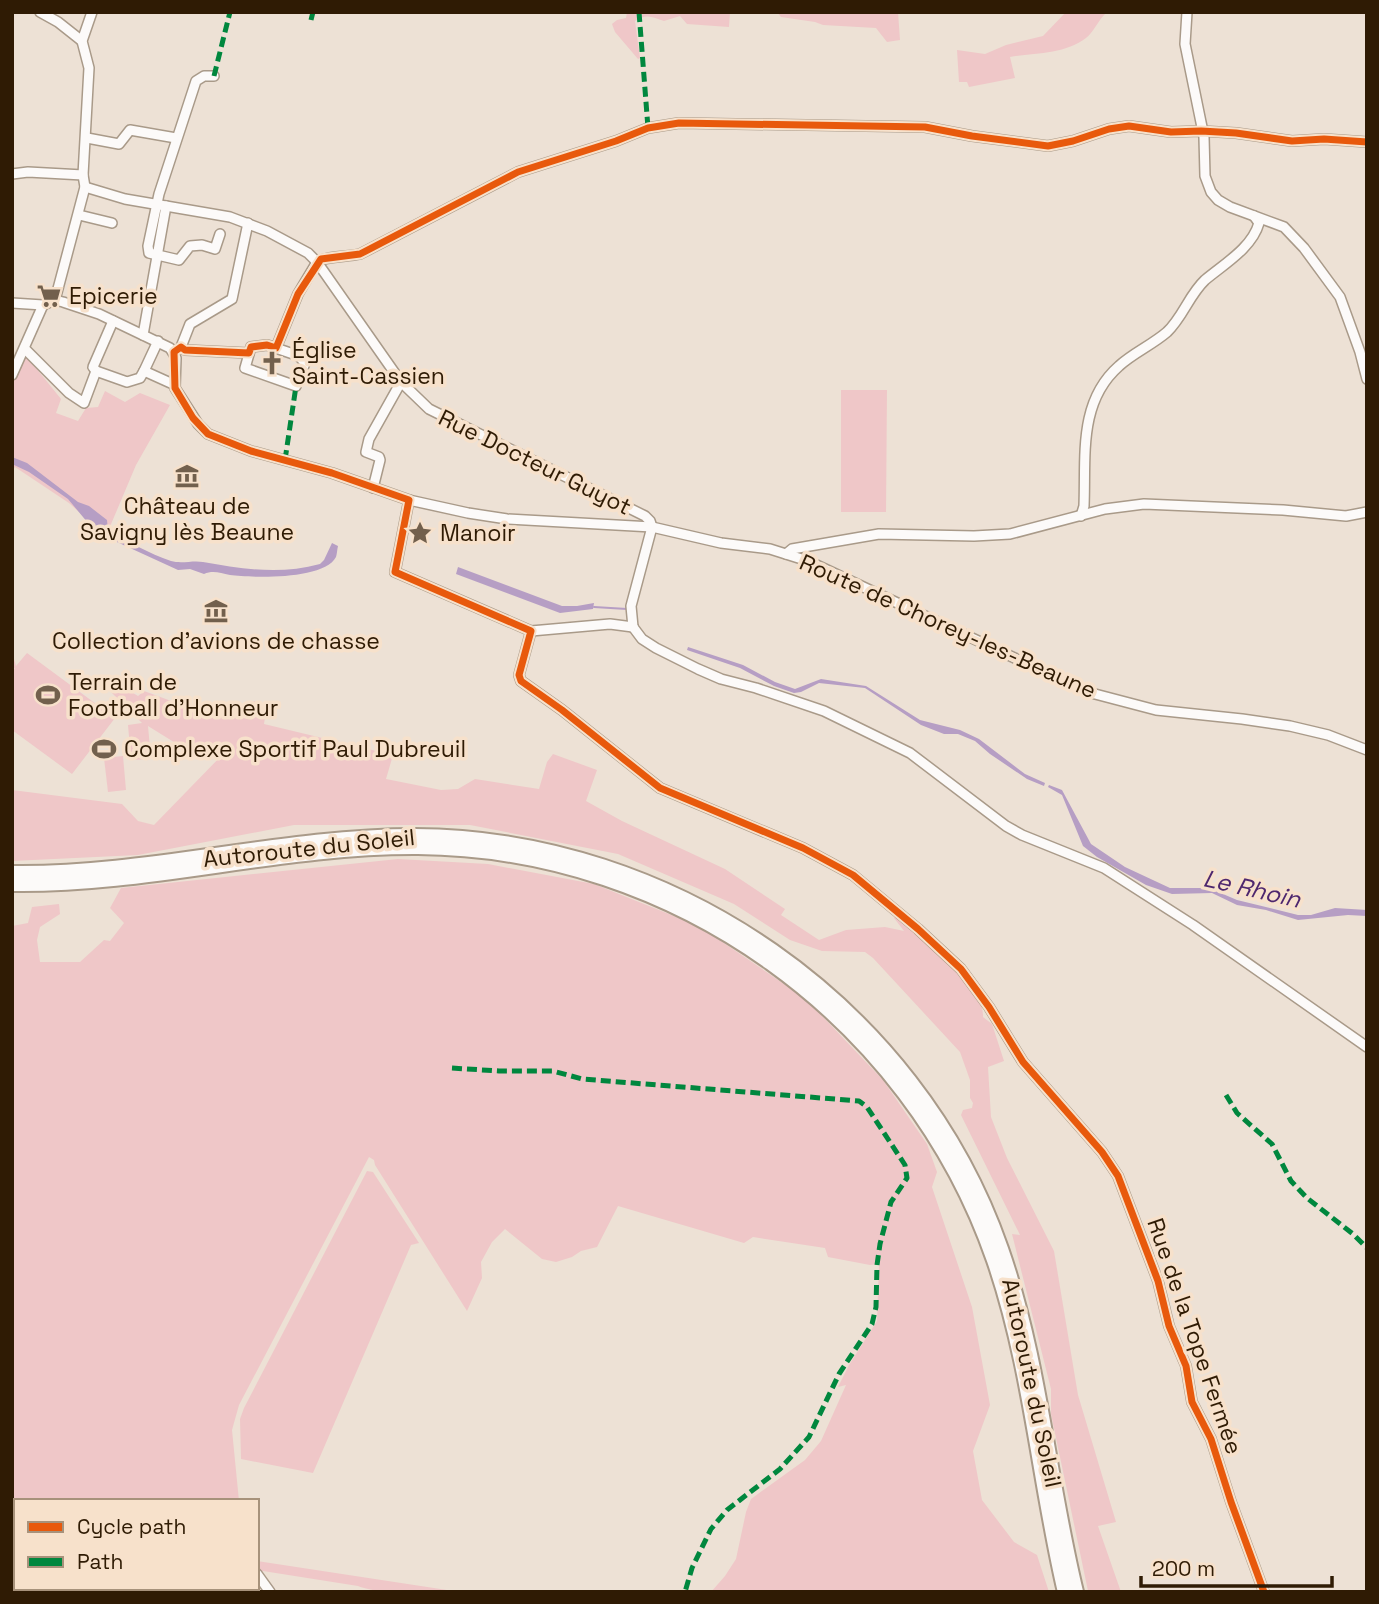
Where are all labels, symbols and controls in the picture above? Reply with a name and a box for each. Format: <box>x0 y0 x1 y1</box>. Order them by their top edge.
place label: Epicerie <box>69 281 158 311</box>
supermarket icon: Epicerie <box>35 282 63 310</box>
place label: Église Saint-Cassien <box>292 335 445 391</box>
church icon: Église Saint-Cassien <box>258 349 286 377</box>
street label: Rue Docteur Guyot <box>434 402 636 522</box>
museum icon: Château de Savigny lès Beaune <box>173 462 201 490</box>
place label: Château de Savigny lès Beaune <box>80 491 294 547</box>
place label: Manoir <box>440 518 516 548</box>
place icon: Manoir <box>406 519 434 547</box>
street label: Route de Chorey-les-Beaune <box>795 547 1101 705</box>
museum icon: Collection d'avions de chasse <box>202 597 230 625</box>
place label: Collection d'avions de chasse <box>52 626 380 656</box>
place label: Terrain de Football d'Honneur <box>68 667 279 723</box>
sports icon: Terrain de Football d'Honneur <box>34 681 62 709</box>
place label: Complexe Sportif Paul Dubreuil <box>124 734 466 764</box>
sports icon: Complexe Sportif Paul Dubreuil <box>90 735 118 763</box>
street label: Autoroute du Soleil <box>202 822 416 874</box>
water label: Le Rhoin <box>1201 862 1305 915</box>
street label: Rue de la Tope Fermée <box>1140 1214 1250 1458</box>
street label: Autoroute du Soleil <box>995 1276 1069 1490</box>
legend <box>14 1499 259 1590</box>
text: Cycle path <box>77 1513 186 1540</box>
scale bar <box>1141 1544 1332 1588</box>
text: Path <box>77 1548 123 1575</box>
text: 200 m <box>1152 1555 1215 1582</box>

